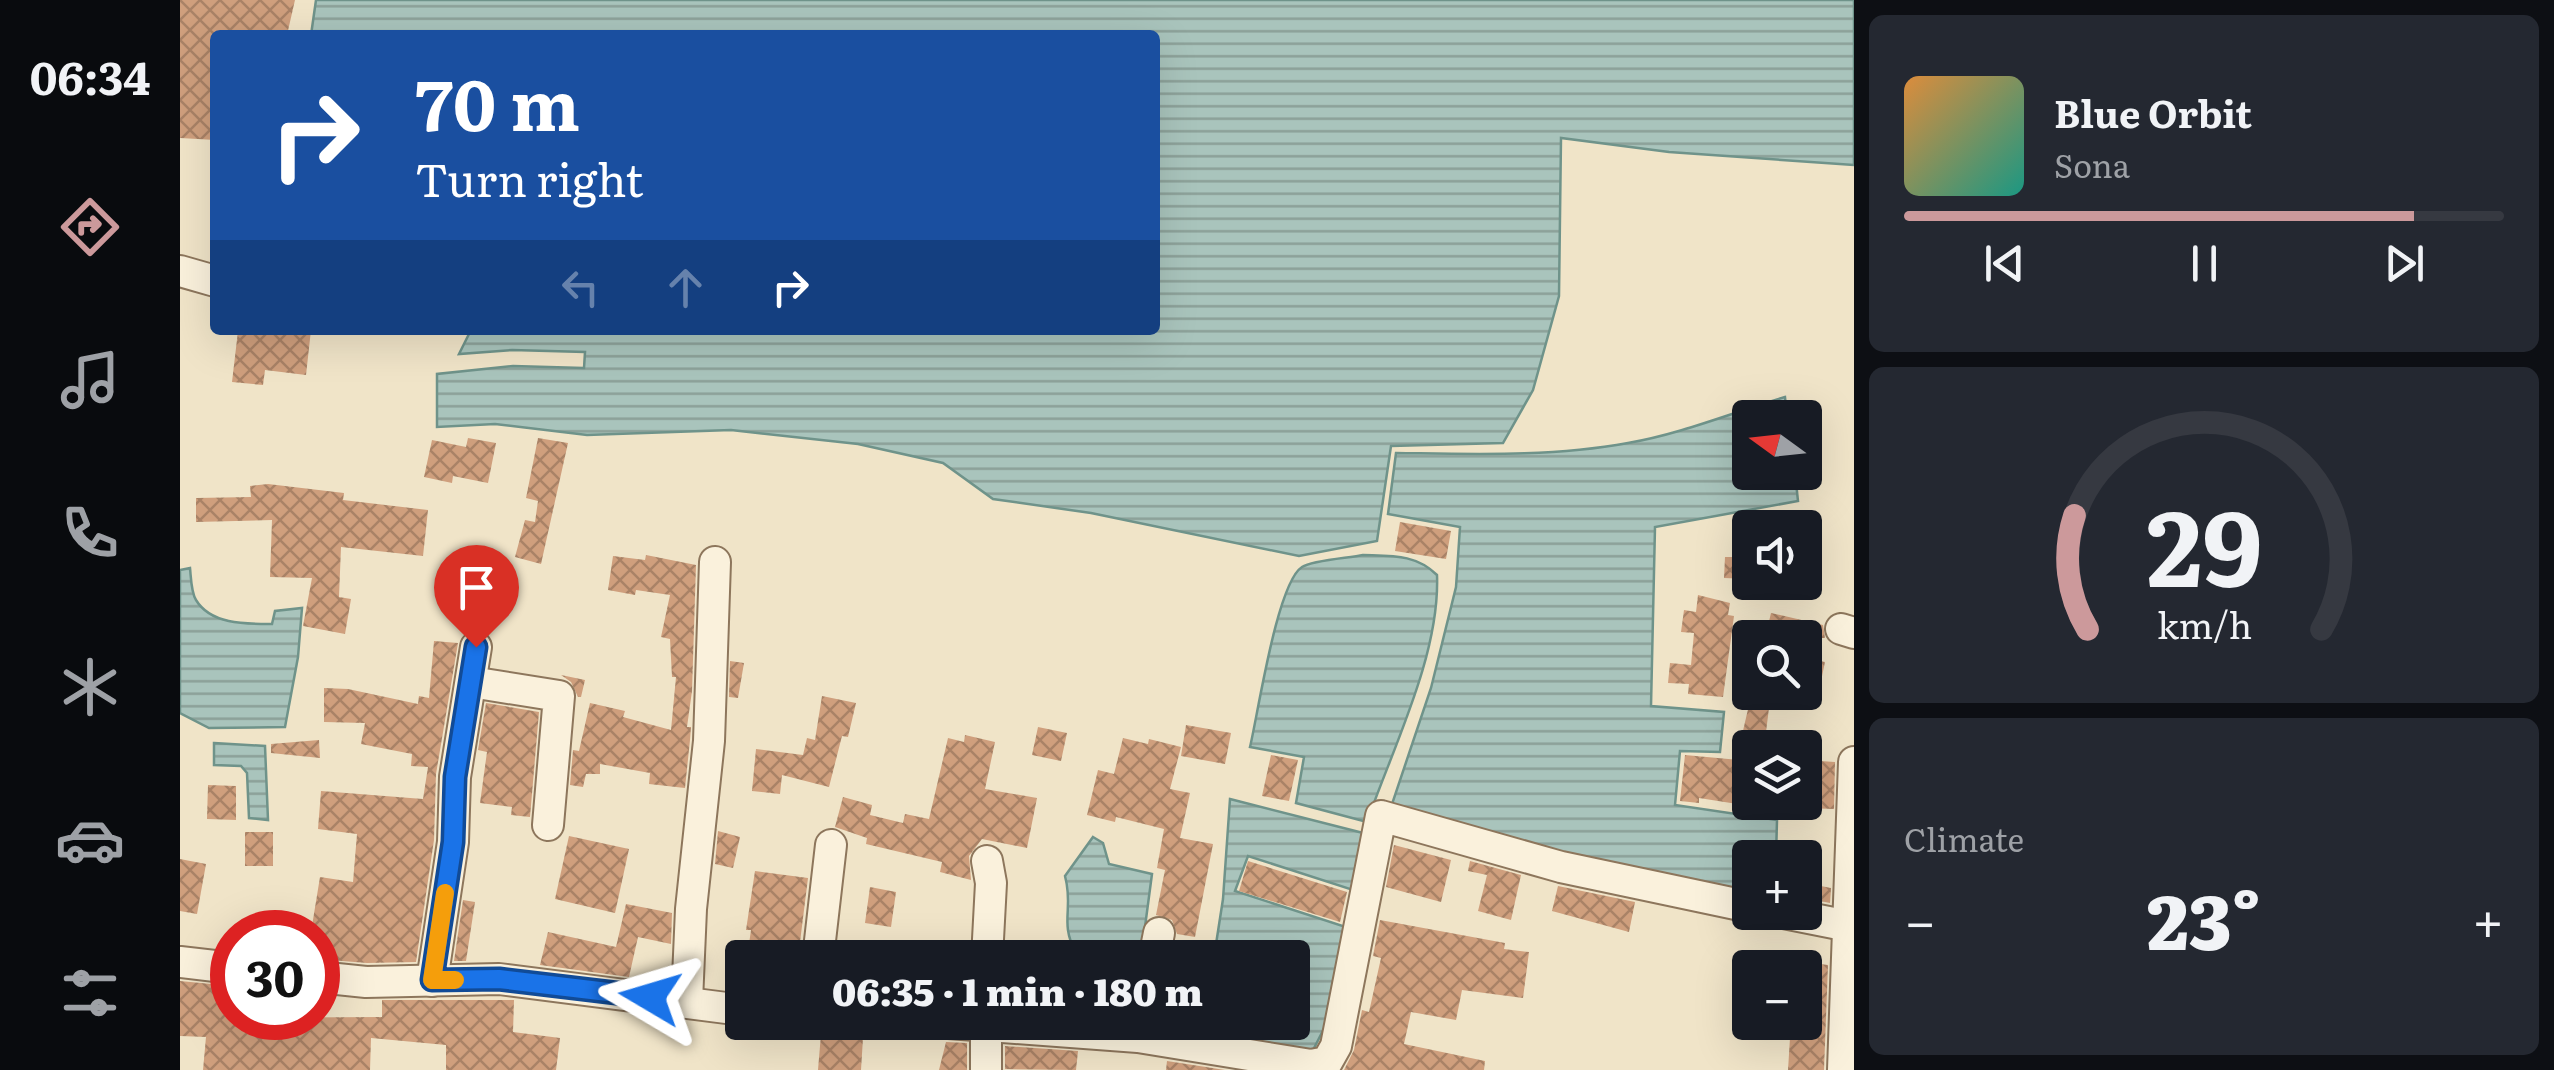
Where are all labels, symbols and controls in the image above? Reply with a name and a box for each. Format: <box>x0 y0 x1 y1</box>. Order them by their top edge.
text: 06:34 <box>30 42 150 109</box>
text: 70 m <box>415 49 580 153</box>
icon: right <box>250 70 380 200</box>
text: Blue Orbit <box>2054 83 2252 140</box>
text: Sona <box>2054 140 2130 188</box>
text: Turn right <box>415 144 643 211</box>
icon: directions <box>55 192 125 262</box>
icon: previous <box>1977 236 2032 291</box>
icon: pause <box>2177 236 2232 291</box>
icon: next <box>2377 236 2432 291</box>
icon: left <box>553 260 608 315</box>
icon: ahead <box>658 260 713 315</box>
icon: right <box>763 260 818 315</box>
icon: music <box>55 345 125 415</box>
north arrow <box>1732 400 1822 490</box>
map controls <box>1732 400 1822 1040</box>
text: 29 <box>2146 465 2262 619</box>
icon: phone <box>55 498 125 568</box>
button: sound <box>1732 510 1822 600</box>
pin <box>434 545 519 648</box>
icon: arrive <box>449 560 504 615</box>
text: km/h <box>2156 597 2252 650</box>
button: search <box>1732 620 1822 710</box>
icon: climate <box>55 652 125 722</box>
button: layers <box>1732 730 1822 820</box>
icon: car <box>55 805 125 875</box>
text: Climate <box>1904 814 2024 862</box>
button: + <box>1732 840 1822 930</box>
text: 23° <box>2147 862 2261 973</box>
text: − <box>1904 877 1936 959</box>
text: + <box>2472 877 2504 959</box>
speed limit sign: 30 <box>210 910 340 1040</box>
position arrow <box>598 945 702 1049</box>
button: − <box>1732 950 1822 1040</box>
icon: filters <box>55 958 125 1028</box>
text: 06:35 · 1 min · 180 m <box>832 961 1203 1018</box>

